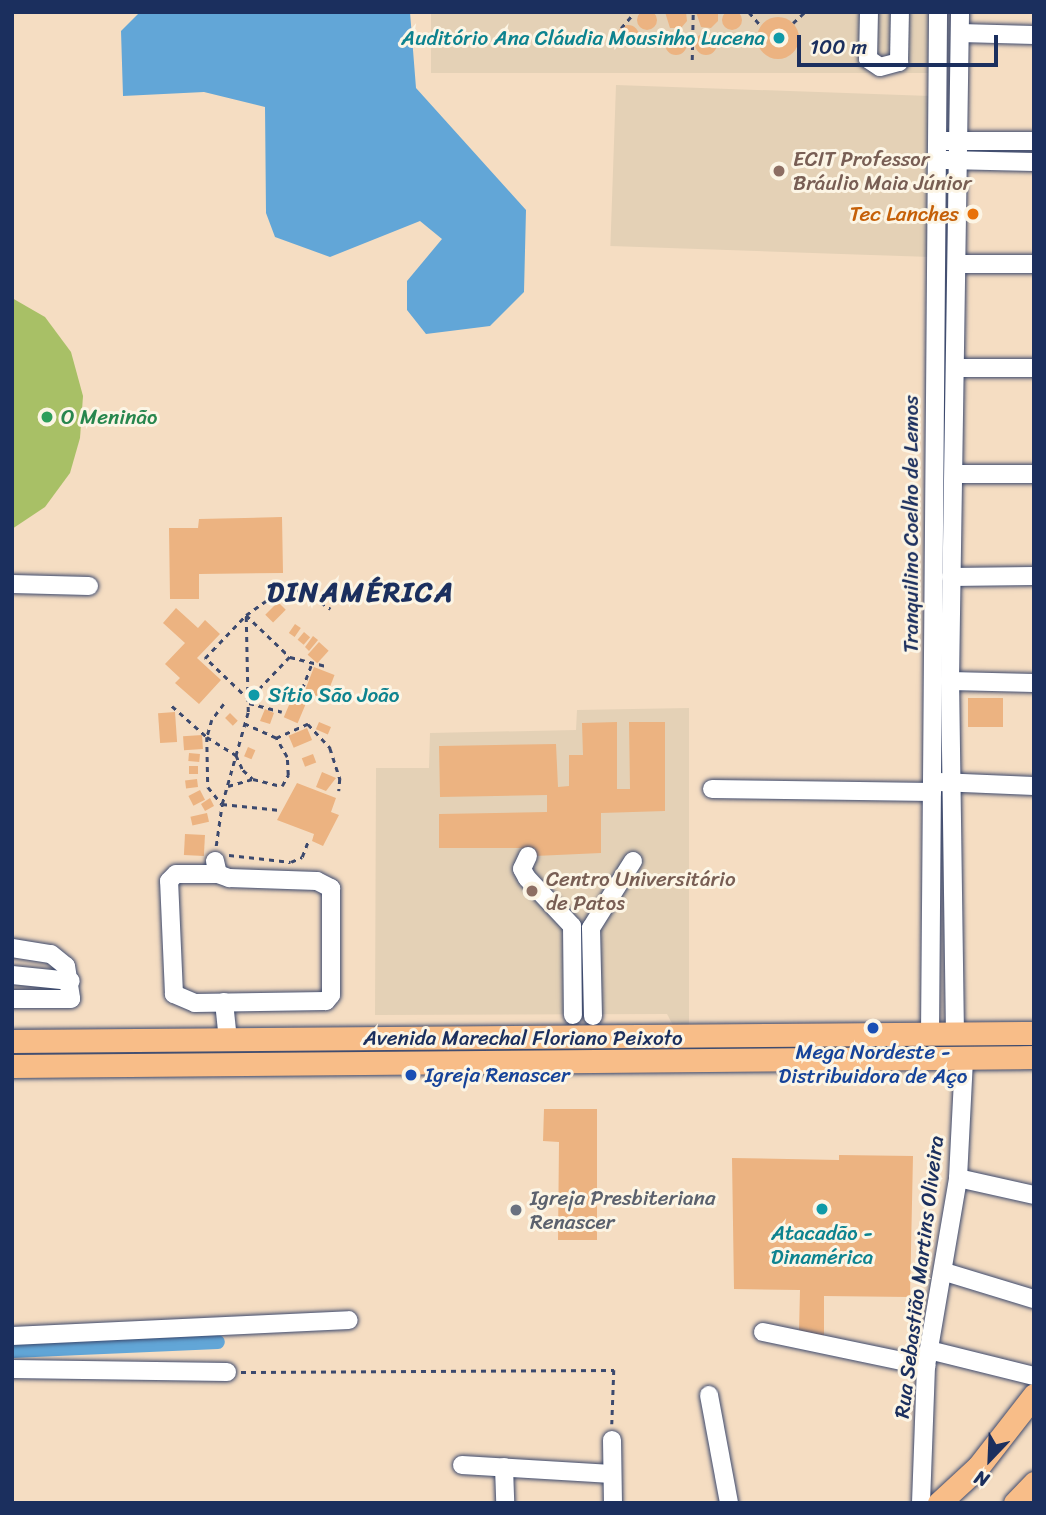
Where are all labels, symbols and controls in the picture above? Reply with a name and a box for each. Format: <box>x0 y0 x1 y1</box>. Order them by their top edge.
scale bar <box>801 21 1002 65</box>
place label: Auditório Ana Cláudia Mousinho Lucena <box>401 25 765 51</box>
text: 100 m <box>810 28 867 66</box>
marker: Auditório Ana Cláudia Mousinho Lucena <box>771 30 787 46</box>
place label: ECIT Professor Bráulio Maia Júnior <box>793 146 971 196</box>
marker: ECIT Professor Bráulio Maia Júnior <box>771 163 787 179</box>
place label: Tec Lanches <box>849 201 959 227</box>
marker: Tec Lanches <box>965 206 981 222</box>
street label: Tranquilino Coelho de Lemos <box>898 395 924 653</box>
place label: O Meninão <box>61 404 157 430</box>
marker: O Meninão <box>39 409 55 425</box>
district label: DINAMÉRICA <box>270 575 452 609</box>
place label: Sítio São João <box>268 682 400 708</box>
marker: Sítio São João <box>246 687 262 703</box>
place label: Centro Universitário de Patos <box>546 866 736 916</box>
marker: Centro Universitário de Patos <box>524 883 540 899</box>
marker: Mega Nordeste - Distribuidora de Aço <box>865 1020 881 1036</box>
street label: Avenida Marechal Floriano Peixoto <box>363 1025 683 1051</box>
place label: Mega Nordeste - Distribuidora de Aço <box>779 1039 967 1089</box>
place label: Igreja Renascer <box>425 1062 570 1088</box>
marker: Igreja Renascer <box>403 1067 419 1083</box>
street label: Rua Sebastião Martins Oliveira <box>889 1134 949 1420</box>
place label: Igreja Presbiteriana Renascer <box>530 1185 715 1235</box>
marker: Atacadão - Dinamérica <box>814 1201 830 1217</box>
marker: Igreja Presbiteriana Renascer <box>508 1202 524 1218</box>
place label: Atacadão - Dinamérica <box>771 1220 873 1270</box>
north arrow <box>955 1424 1025 1494</box>
text: N <box>969 1461 994 1497</box>

